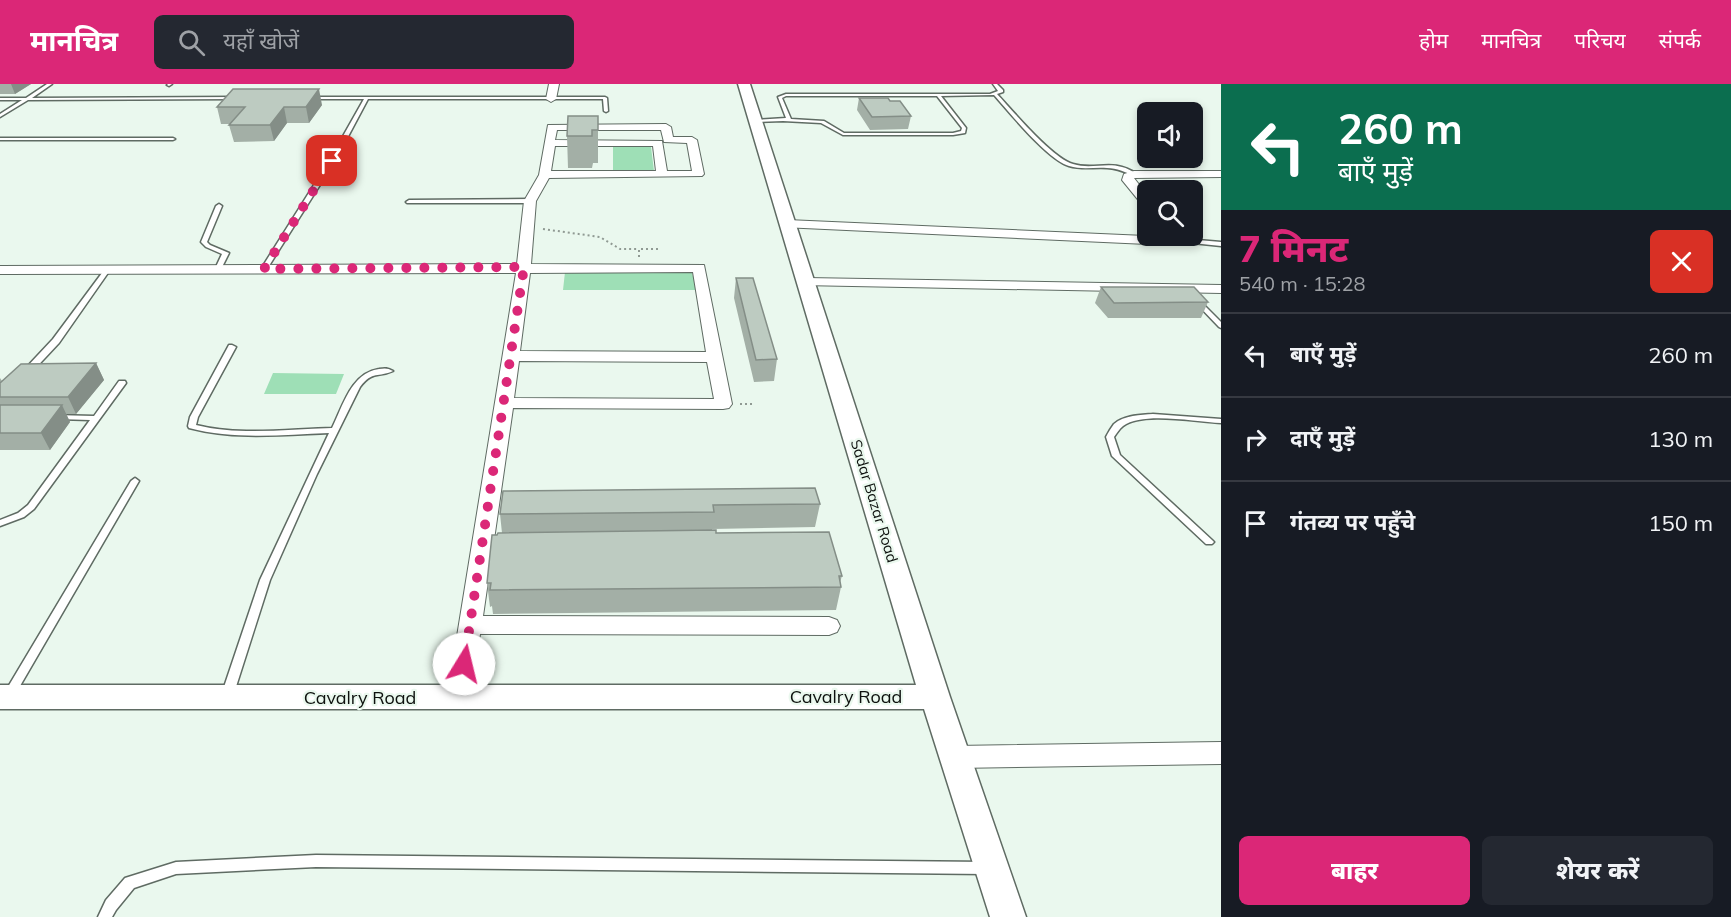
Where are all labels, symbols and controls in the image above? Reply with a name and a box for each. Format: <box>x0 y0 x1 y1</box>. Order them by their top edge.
search box <box>154 15 574 69</box>
text: मानचित्र <box>30 23 118 58</box>
icon: search <box>175 26 208 59</box>
text: यहाँ खोजें <box>223 27 299 55</box>
text: होम <box>1419 27 1448 53</box>
text: मानचित्र <box>1481 27 1541 53</box>
text: परिचय <box>1574 27 1626 53</box>
text: संपर्क <box>1659 27 1701 53</box>
map controls <box>1137 102 1203 246</box>
button: sound <box>1137 102 1203 168</box>
text: 260 m <box>1338 102 1463 155</box>
icon: left <box>1239 108 1317 186</box>
pin <box>306 135 357 186</box>
icon: arrive <box>315 144 348 177</box>
text: बाएँ मुड़ें <box>1338 154 1413 188</box>
button: search <box>1137 180 1203 246</box>
text: 7 मिनट <box>1239 226 1348 271</box>
button: close <box>1650 230 1713 293</box>
text: 540 m · 15:28 <box>1239 271 1365 296</box>
icon: left <box>1239 339 1272 372</box>
text: बाएँ मुड़ें <box>1290 340 1356 368</box>
text: 260 m <box>1648 341 1713 369</box>
icon: right <box>1239 423 1272 456</box>
text: दाएँ मुड़ें <box>1290 424 1355 452</box>
text: 130 m <box>1648 425 1713 453</box>
street label: Sadar Bazar Road <box>847 437 902 565</box>
icon: arrive <box>1239 507 1272 540</box>
text: गंतव्य पर पहुँचे <box>1290 508 1415 536</box>
text: 150 m <box>1648 509 1713 537</box>
position arrow <box>432 632 496 696</box>
street label: Cavalry Road <box>790 685 902 708</box>
street label: Cavalry Road <box>304 686 416 709</box>
button: बाहर <box>1239 836 1470 905</box>
button: शेयर करें <box>1482 836 1713 905</box>

